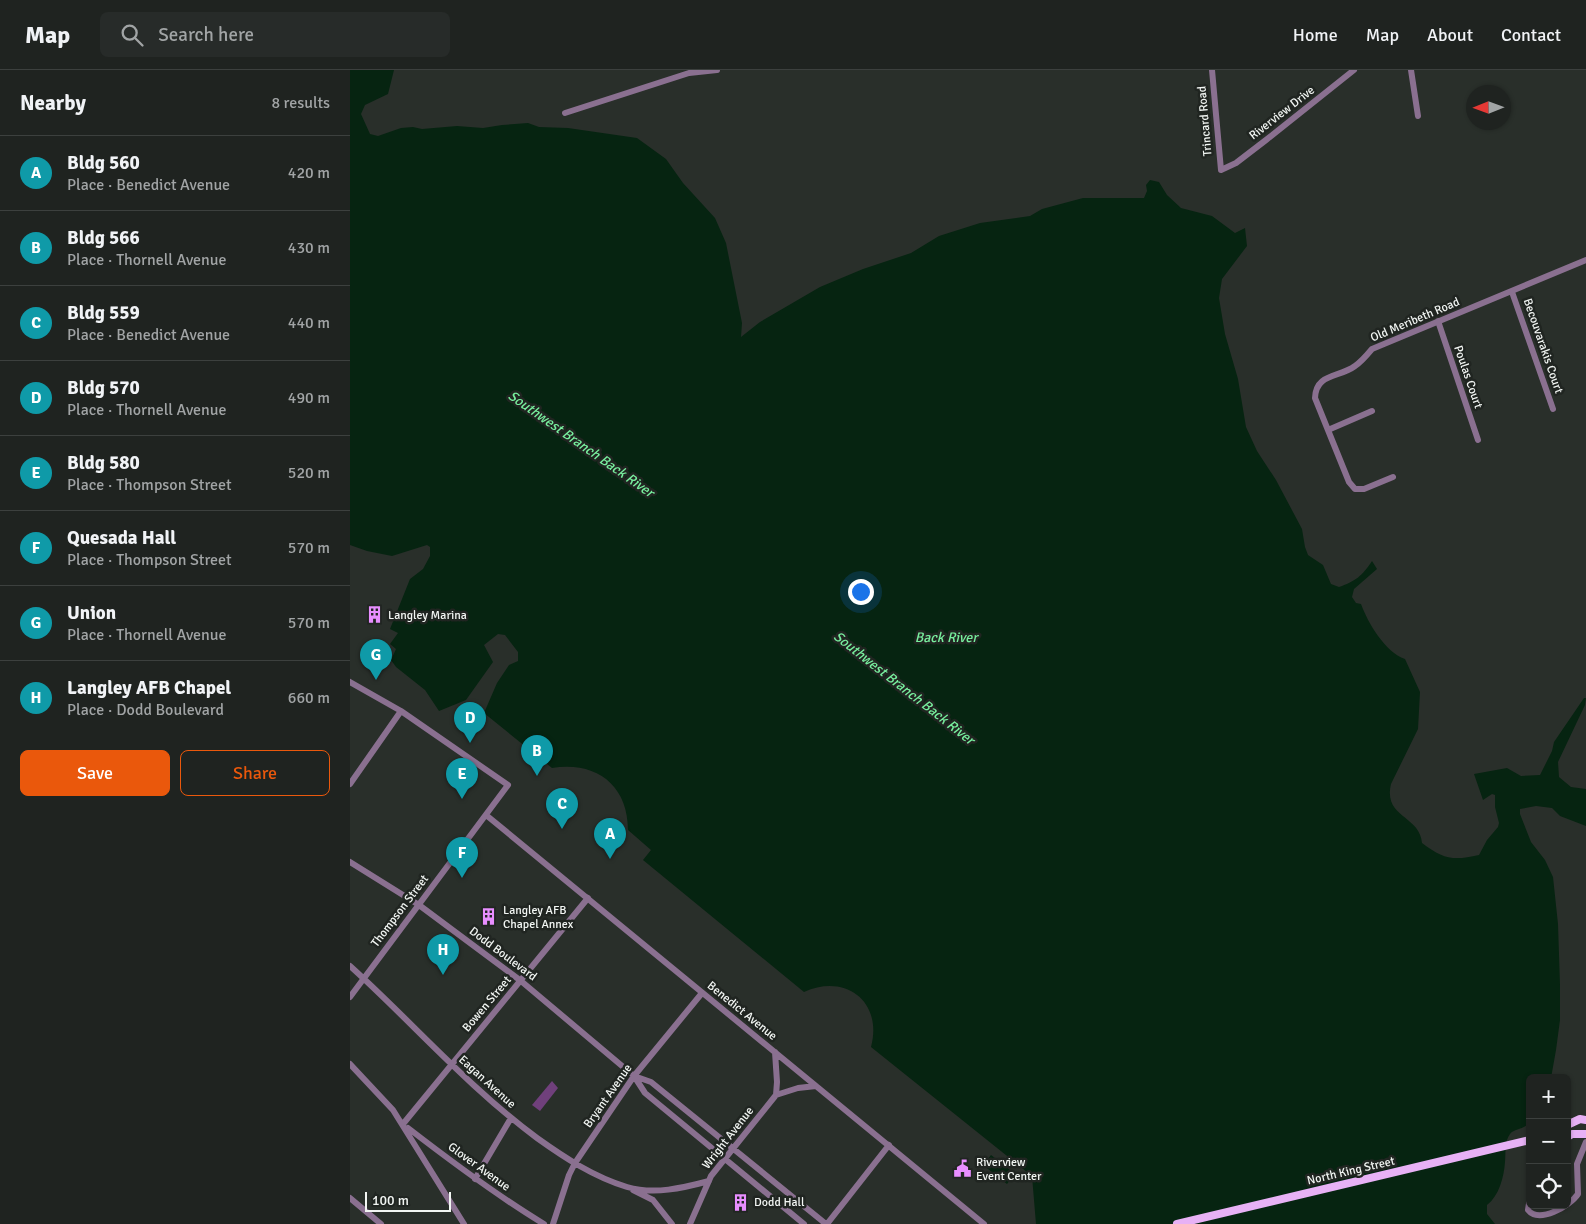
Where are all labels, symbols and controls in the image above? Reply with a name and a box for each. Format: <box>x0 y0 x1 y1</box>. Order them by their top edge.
search box <box>100 12 450 57</box>
text: Map <box>25 20 70 50</box>
icon: search <box>118 21 146 49</box>
text: Search here <box>158 23 254 47</box>
text: Home <box>1293 24 1338 46</box>
text: Map <box>1366 24 1399 46</box>
text: About <box>1427 24 1473 46</box>
text: Contact <box>1501 24 1561 46</box>
street label: Riverview Drive <box>1246 83 1318 143</box>
street label: Trincard Road <box>1194 85 1216 157</box>
north arrow <box>1466 85 1511 130</box>
text: Nearby <box>20 90 86 116</box>
text: 8 results <box>271 93 330 113</box>
text: Bldg 560 <box>67 151 140 175</box>
text: A <box>31 163 41 183</box>
text: 420 m <box>288 163 330 183</box>
text: Place · Benedict Avenue <box>67 175 230 195</box>
text: Bldg 566 <box>67 226 140 250</box>
text: B <box>31 238 41 258</box>
text: 430 m <box>288 238 330 258</box>
text: Place · Thornell Avenue <box>67 250 227 270</box>
street label: Old Meribeth Road <box>1368 294 1462 346</box>
street label: Becouvarakis Court <box>1520 297 1566 395</box>
text: Bldg 559 <box>67 301 140 325</box>
text: C <box>31 313 41 333</box>
text: 440 m <box>288 313 330 333</box>
text: Place · Benedict Avenue <box>67 325 230 345</box>
street label: Poulas Court <box>1450 344 1486 410</box>
text: Bldg 570 <box>67 376 140 400</box>
water label: Southwest Branch Back River <box>505 387 659 502</box>
text: D <box>31 388 41 408</box>
text: 490 m <box>288 388 330 408</box>
text: Place · Thornell Avenue <box>67 400 227 420</box>
text: Bldg 580 <box>67 451 140 475</box>
text: E <box>31 463 41 483</box>
text: 520 m <box>288 463 330 483</box>
text: Place · Thompson Street <box>67 475 232 495</box>
text: Quesada Hall <box>67 526 176 550</box>
text: F <box>32 538 40 558</box>
text: 570 m <box>288 538 330 558</box>
text: Place · Thompson Street <box>67 550 232 570</box>
your location <box>848 579 874 605</box>
text: Union <box>67 601 116 625</box>
building icon: Langley Marina <box>364 605 384 625</box>
place label: Langley Marina <box>388 608 467 623</box>
text: G <box>31 613 41 633</box>
text: 570 m <box>288 613 330 633</box>
text: Place · Thornell Avenue <box>67 625 227 645</box>
water label: Southwest Branch Back River <box>830 628 979 749</box>
water label: Back River <box>915 629 979 646</box>
pin: G <box>360 639 392 680</box>
text: Langley AFB Chapel <box>67 676 231 700</box>
text: H <box>31 688 41 708</box>
text: 660 m <box>288 688 330 708</box>
text: Place · Dodd Boulevard <box>67 700 224 720</box>
pin: D <box>454 702 486 743</box>
pin: B <box>521 735 553 776</box>
button: Save <box>20 750 170 796</box>
button: Share <box>180 750 330 796</box>
pin: E <box>446 758 478 799</box>
pin: C <box>546 788 578 829</box>
pin: A <box>594 818 626 859</box>
pin: F <box>446 837 478 878</box>
street label: Thompson Street <box>368 872 432 950</box>
place label: Langley AFB Chapel Annex <box>503 903 574 932</box>
building icon: Langley AFB Chapel Annex <box>479 907 499 927</box>
street label: Dodd Boulevard <box>466 924 540 984</box>
pin: H <box>427 934 459 975</box>
street label: Bowen Street <box>459 973 515 1035</box>
street label: Benedict Avenue <box>704 978 780 1044</box>
street label: Eagan Avenue <box>455 1052 519 1112</box>
street label: Bryant Avenue <box>581 1061 635 1131</box>
map controls <box>1526 1074 1571 1209</box>
button: + <box>1526 1074 1571 1119</box>
street label: Wright Avenue <box>699 1104 757 1172</box>
button: − <box>1526 1119 1571 1164</box>
street label: Glover Avenue <box>445 1139 513 1195</box>
street label: North King Street <box>1306 1154 1396 1188</box>
place label: Riverview Event Center <box>976 1155 1042 1184</box>
public building icon: Riverview Event Center <box>952 1159 972 1179</box>
button: locate <box>1526 1164 1571 1209</box>
scale bar <box>365 1189 451 1212</box>
text: 100 m <box>372 1192 409 1209</box>
building icon: Dodd Hall <box>730 1192 750 1212</box>
place label: Dodd Hall <box>754 1195 805 1210</box>

